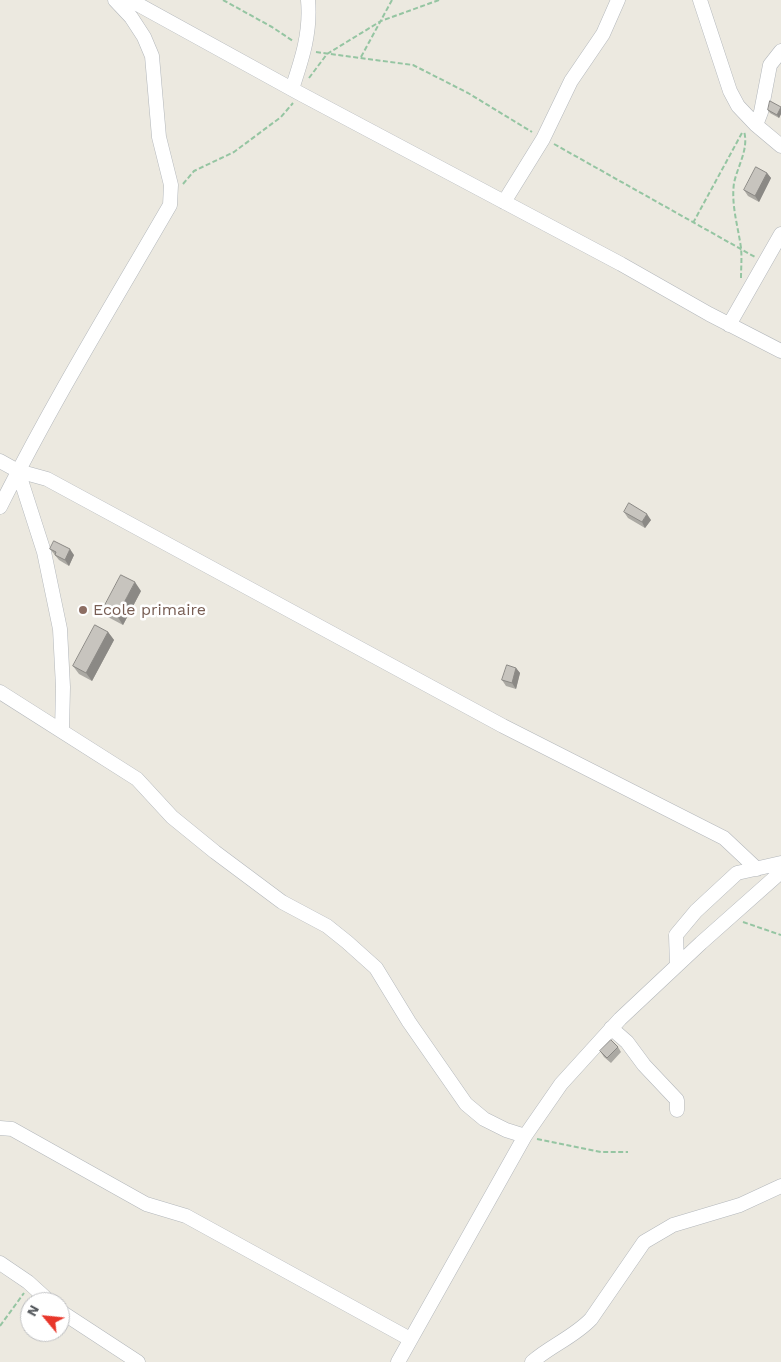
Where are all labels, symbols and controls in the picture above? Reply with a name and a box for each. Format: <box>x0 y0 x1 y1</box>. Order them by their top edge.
place label: Ecole primaire <box>93 600 206 620</box>
marker: Ecole primaire <box>77 604 89 616</box>
north arrow <box>20 1292 70 1342</box>
text: N <box>23 1302 42 1319</box>

